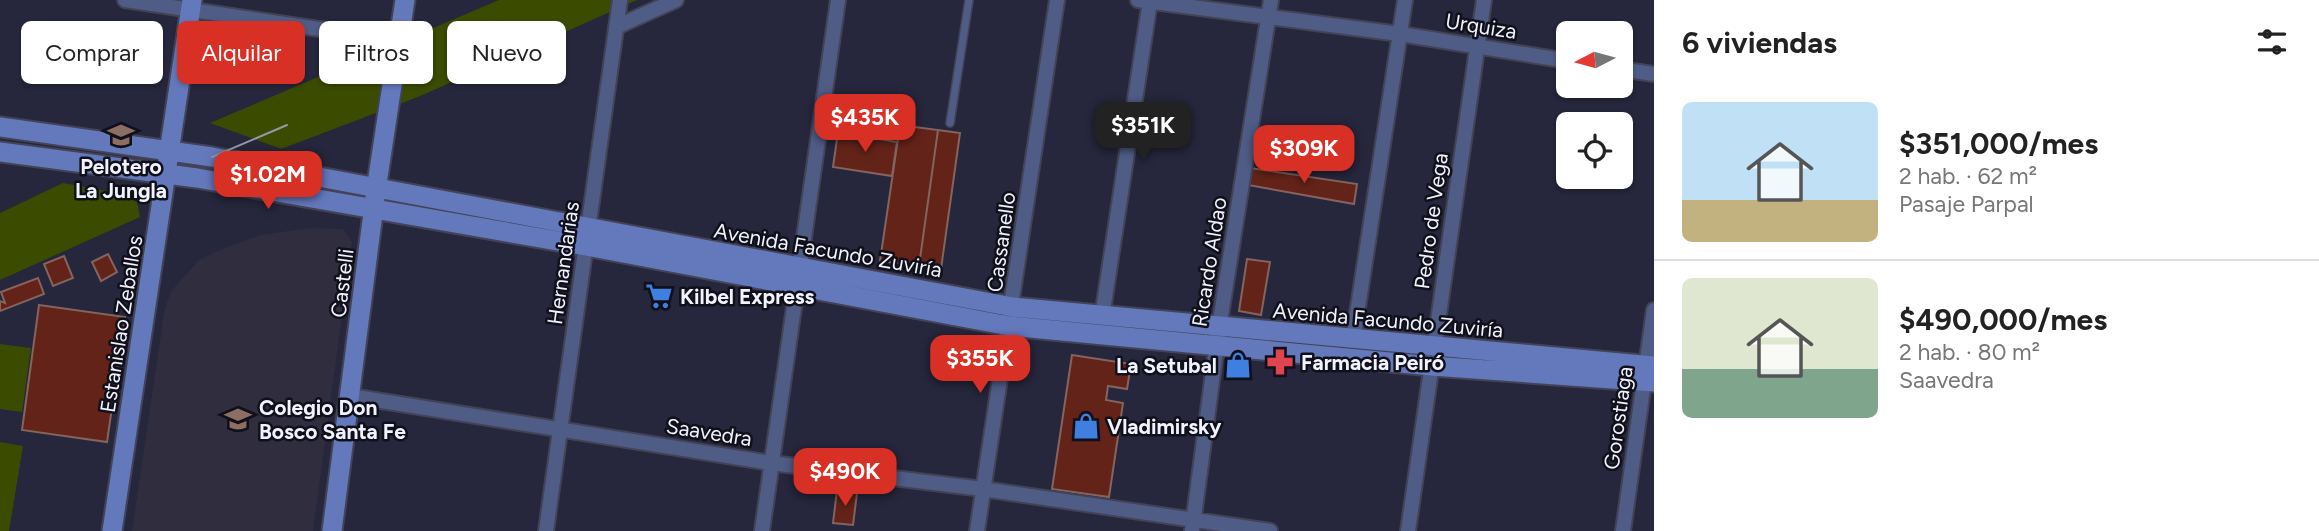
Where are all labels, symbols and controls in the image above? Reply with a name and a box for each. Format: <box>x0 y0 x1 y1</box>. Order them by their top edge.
street label: Urquiza <box>1444 8 1518 44</box>
chip: Comprar <box>21 21 163 84</box>
chip: Alquilar <box>177 21 305 84</box>
chip: Filtros <box>319 21 433 84</box>
chip: Nuevo <box>447 21 566 84</box>
north arrow <box>1556 21 1633 98</box>
map controls <box>1556 21 1633 189</box>
icon: filters <box>2253 23 2291 61</box>
text: 6 viviendas <box>1682 24 1837 61</box>
pin: $435K <box>816 94 914 154</box>
pin: $351K <box>1094 102 1192 162</box>
text: $435K <box>831 103 899 131</box>
text: $351K <box>1111 111 1175 139</box>
button: locate <box>1556 112 1633 189</box>
school or university icon: Pelotero La Jungla <box>106 120 136 150</box>
pin: $309K <box>1255 125 1353 185</box>
text: $351,000/mes <box>1899 125 2098 162</box>
icon: home <box>1738 130 1822 214</box>
text: $309K <box>1269 134 1339 162</box>
street label: Pedro de Vega <box>1409 151 1453 291</box>
pin: $1.02M <box>211 152 325 211</box>
place label: Pelotero La Jungla <box>75 154 167 203</box>
text: $1.02M <box>230 160 306 188</box>
text: 2 hab. · 62 m² <box>1899 162 2037 190</box>
street label: Cassanello <box>982 190 1020 294</box>
text: Pasaje Parpal <box>1899 190 2034 218</box>
street label: Ricardo Aldao <box>1186 195 1232 329</box>
street label: Hernandarias <box>542 200 584 326</box>
street label: Avenida Facundo Zuviría <box>712 218 944 282</box>
street label: Estanislao Zeballos <box>95 234 147 414</box>
street label: Castelli <box>325 247 359 319</box>
supermarket icon: Kilbel Express <box>644 281 674 311</box>
place label: Kilbel Express <box>680 284 815 309</box>
street label: Avenida Facundo Zuviría <box>1272 297 1504 343</box>
text: $490,000/mes <box>1899 301 2107 338</box>
icon: home <box>1738 306 1822 390</box>
pin: $355K <box>931 336 1029 395</box>
text: 2 hab. · 80 m² <box>1899 338 2040 366</box>
text: $355K <box>946 344 1014 372</box>
pharmacy icon: Farmacia Peiró <box>1265 347 1295 377</box>
shop icon: La Setubal <box>1223 350 1253 380</box>
place label: Farmacia Peiró <box>1301 350 1444 375</box>
place label: La Setubal <box>1116 353 1217 378</box>
street label: Gorostiaga <box>1598 365 1638 471</box>
text: Saavedra <box>1899 366 1994 394</box>
place label: Colegio Don Bosco Santa Fe <box>259 395 406 444</box>
school or university icon: Colegio Don Bosco Santa Fe <box>223 404 253 434</box>
shop icon: Vladimirsky <box>1071 411 1101 441</box>
street label: Saavedra <box>664 413 754 451</box>
place label: Vladimirsky <box>1107 414 1222 439</box>
pin: $490K <box>796 448 894 508</box>
text: $490K <box>810 457 880 485</box>

